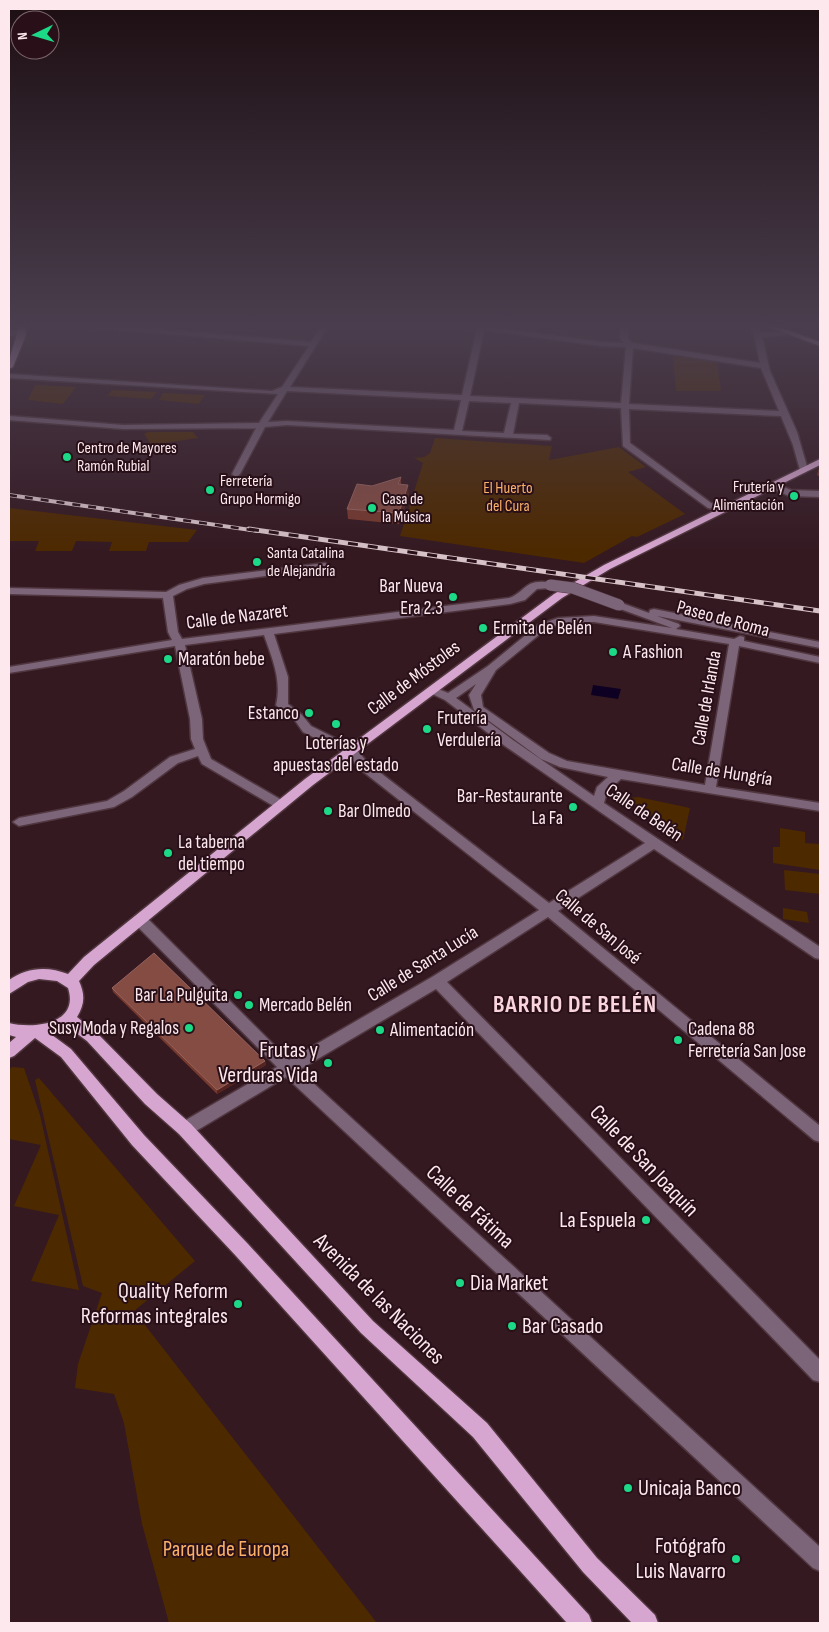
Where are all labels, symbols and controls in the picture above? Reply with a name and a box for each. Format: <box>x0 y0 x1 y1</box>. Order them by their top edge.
north arrow <box>10 10 60 60</box>
text: N <box>14 32 31 41</box>
place label: Centro de Mayores Ramón Rubial <box>77 439 177 476</box>
marker: Centro de Mayores Ramón Rubial <box>61 451 73 463</box>
place label: Ferretería Grupo Hormigo <box>220 472 301 509</box>
place label: Frutería y Alimentación <box>712 478 784 515</box>
park label: El Huerto del Cura <box>483 479 533 516</box>
marker: Ferretería Grupo Hormigo <box>204 484 216 496</box>
place label: Casa de la Música <box>382 490 431 527</box>
marker: Frutería y Alimentación <box>788 490 800 502</box>
marker: Casa de la Música <box>366 502 378 514</box>
place label: Santa Catalina de Alejandría <box>267 544 344 581</box>
marker: Santa Catalina de Alejandría <box>251 556 263 568</box>
place label: Bar Nueva Era 2.3 <box>379 575 443 620</box>
marker: Bar Nueva Era 2.3 <box>447 591 459 603</box>
street label: Paseo de Roma <box>674 596 772 642</box>
street label: Calle de Nazaret <box>185 599 289 635</box>
place label: Ermita de Belén <box>493 617 592 640</box>
marker: Ermita de Belén <box>477 622 489 634</box>
street label: Calle de Móstoles <box>363 636 465 720</box>
place label: A Fashion <box>622 641 683 664</box>
marker: A Fashion <box>607 646 619 658</box>
place label: Maratón bebe <box>178 648 265 671</box>
street label: Calle de Irlanda <box>687 649 727 747</box>
marker: Maratón bebe <box>162 653 174 665</box>
place label: Estanco <box>248 702 299 725</box>
marker: Estanco <box>303 707 315 719</box>
place label: Frutería Verdulería <box>437 707 501 752</box>
marker: Loterías y apuestas del estado <box>330 718 342 730</box>
marker: Frutería Verdulería <box>421 723 433 735</box>
place label: Loterías y apuestas del estado <box>273 732 399 777</box>
street label: Calle de Hungría <box>670 753 774 791</box>
street label: Calle de Belén <box>601 779 687 847</box>
place label: Bar-Restaurante La Fa <box>457 785 563 830</box>
place label: Bar Olmedo <box>338 800 411 823</box>
marker: Bar-Restaurante La Fa <box>567 801 579 813</box>
marker: Bar Olmedo <box>322 805 334 817</box>
place label: La taberna del tiempo <box>178 831 245 876</box>
marker: La taberna del tiempo <box>162 847 174 859</box>
street label: Calle de San José <box>550 884 646 970</box>
street label: Calle de Santa Lucía <box>364 921 482 1007</box>
place label: Bar La Pulguita <box>135 984 228 1007</box>
marker: Bar La Pulguita <box>232 989 244 1001</box>
district label: BARRIO DE BELÉN <box>493 990 657 1019</box>
place label: Mercado Belén <box>259 994 352 1017</box>
marker: Mercado Belén <box>243 999 255 1011</box>
place label: Susy Moda y Regalos <box>49 1017 179 1040</box>
place label: Cadena 88 Ferretería San Jose <box>688 1018 806 1063</box>
place label: Alimentación <box>389 1019 474 1042</box>
marker: Susy Moda y Regalos <box>183 1022 195 1034</box>
marker: Alimentación <box>374 1024 386 1036</box>
marker: Cadena 88 Ferretería San Jose <box>672 1034 684 1046</box>
place label: Frutas y Verduras Vida <box>218 1037 318 1089</box>
marker: Frutas y Verduras Vida <box>322 1057 334 1069</box>
street label: Calle de San Joaquín <box>584 1099 704 1223</box>
street label: Calle de Fátima <box>420 1159 520 1255</box>
place label: La Espuela <box>559 1207 636 1234</box>
marker: La Espuela <box>640 1214 652 1226</box>
street label: Avenida de las Naciones <box>307 1227 450 1370</box>
place label: Dia Market <box>470 1270 549 1297</box>
marker: Dia Market <box>454 1277 466 1289</box>
place label: Quality Reform Reformas integrales <box>81 1278 228 1330</box>
marker: Quality Reform Reformas integrales <box>232 1298 244 1310</box>
place label: Bar Casado <box>522 1313 604 1340</box>
marker: Bar Casado <box>506 1320 518 1332</box>
place label: Unicaja Banco <box>638 1475 741 1502</box>
marker: Unicaja Banco <box>622 1482 634 1494</box>
place label: Fotógrafo Luis Navarro <box>636 1533 726 1585</box>
park label: Parque de Europa <box>163 1536 289 1563</box>
marker: Fotógrafo Luis Navarro <box>730 1553 742 1565</box>

